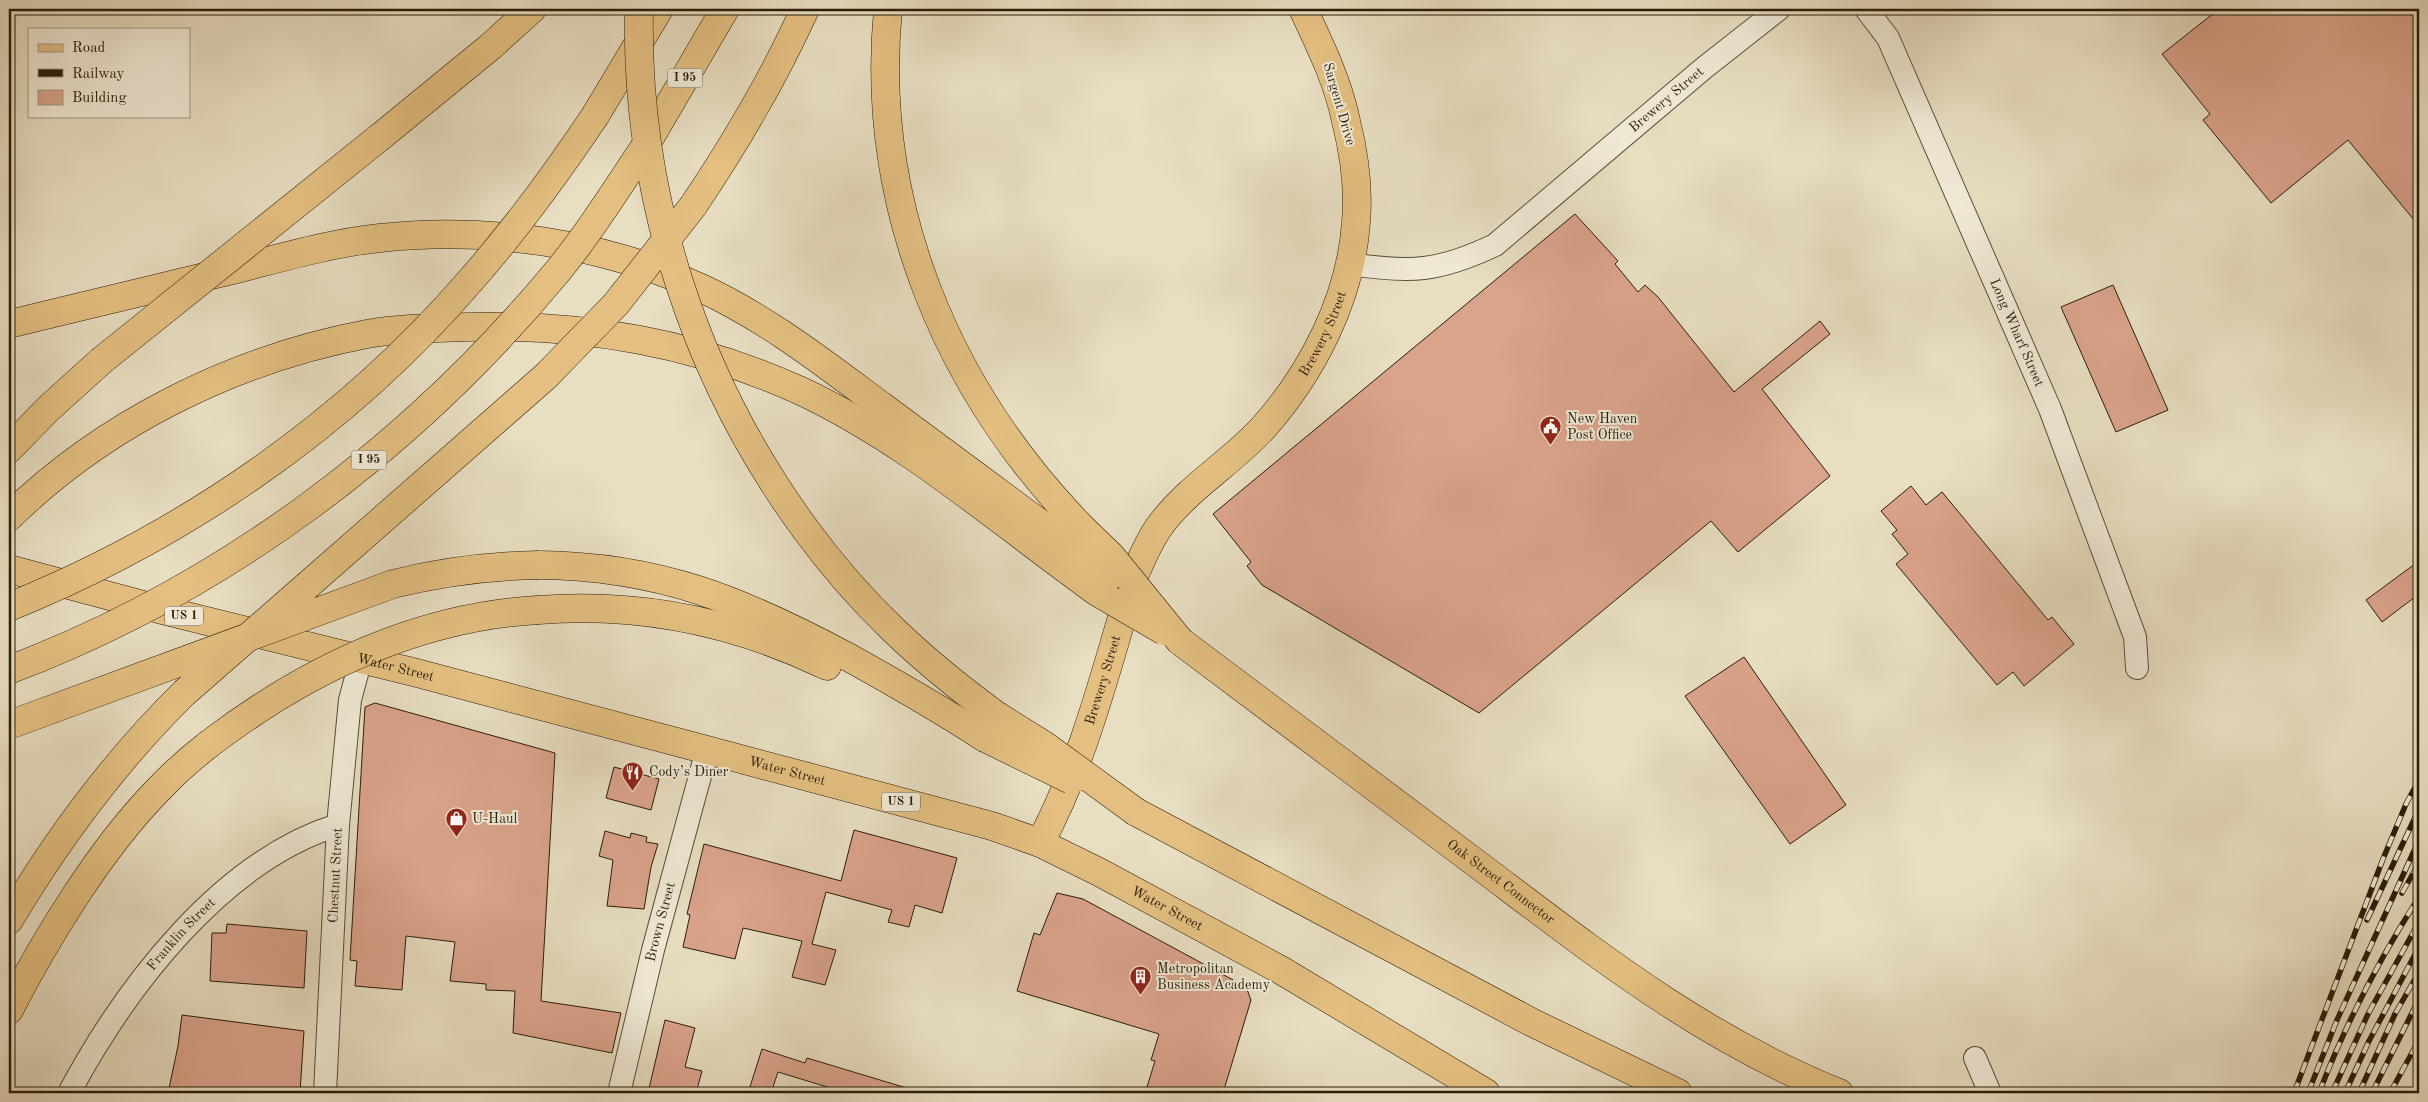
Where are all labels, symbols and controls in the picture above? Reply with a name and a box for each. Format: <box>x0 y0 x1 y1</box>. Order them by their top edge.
legend <box>28 28 190 118</box>
text: Road <box>72 41 106 56</box>
street label: Sargent Drive <box>1321 61 1357 147</box>
street label: Brewery Street <box>1627 64 1706 135</box>
text: Railway <box>72 67 125 82</box>
road number: I 95 <box>668 68 702 88</box>
text: Building <box>72 91 127 106</box>
street label: Long Wharf Street <box>1987 277 2046 389</box>
street label: Brewery Street <box>1297 289 1349 379</box>
place label: New Haven Post Office <box>1567 412 1638 442</box>
public building icon: New Haven Post Office <box>1539 415 1563 446</box>
road number: I 95 <box>352 450 386 470</box>
road number: US 1 <box>165 606 203 626</box>
street label: Brewery Street <box>1083 634 1123 727</box>
street label: Water Street <box>356 651 436 684</box>
street label: Water Street <box>747 754 827 788</box>
restaurant icon: Cody’s Diner <box>621 760 645 791</box>
place label: Cody’s Diner <box>649 765 729 779</box>
road number: US 1 <box>882 792 920 812</box>
shop icon: U-Haul <box>444 807 468 838</box>
place label: U-Haul <box>472 812 518 826</box>
street label: Chestnut Street <box>326 827 345 923</box>
street label: Oak Street Connector <box>1444 837 1557 927</box>
street label: Brown Street <box>643 881 678 963</box>
street label: Water Street <box>1129 884 1205 934</box>
street label: Franklin Street <box>145 895 218 973</box>
place label: Metropolitan Business Academy <box>1157 962 1271 992</box>
building icon: Metropolitan Business Academy <box>1129 965 1153 996</box>

